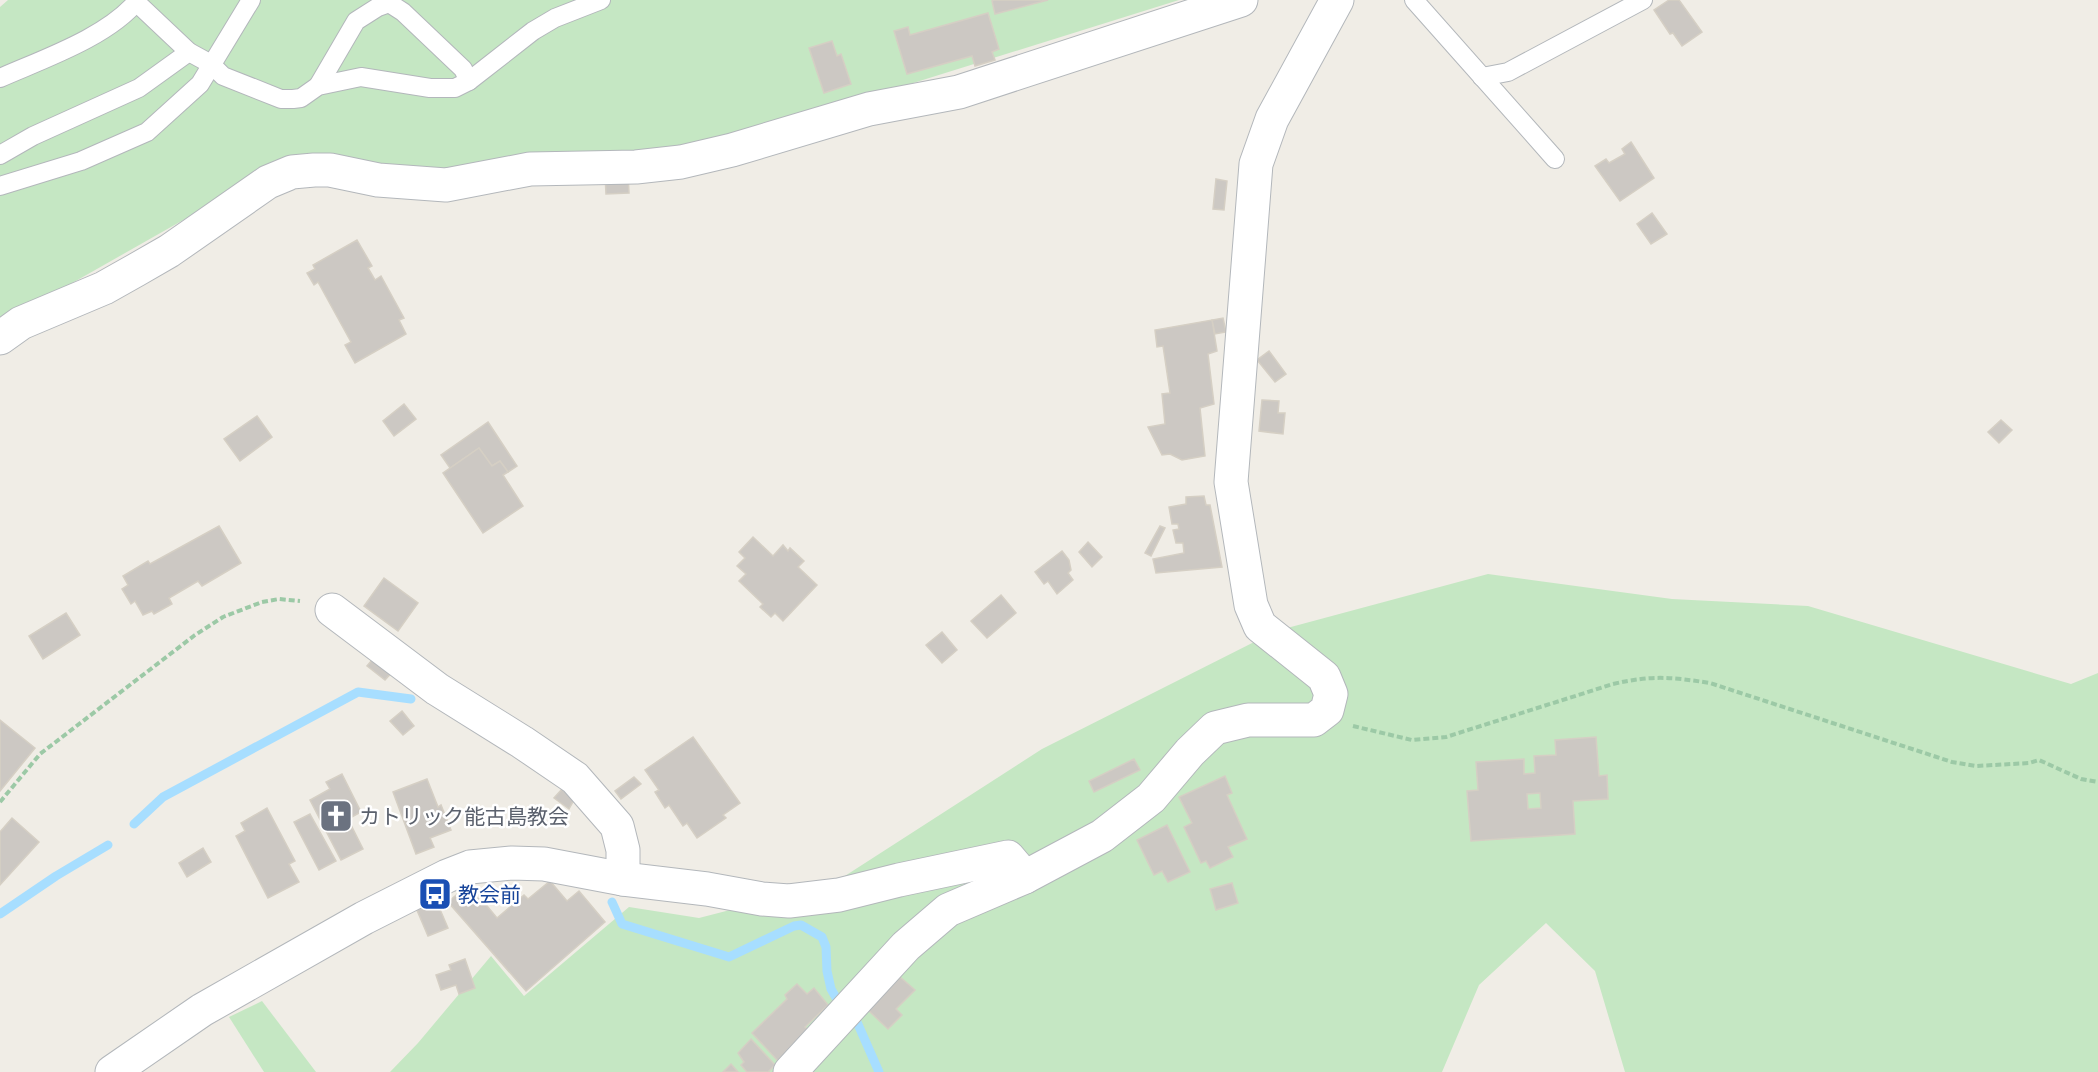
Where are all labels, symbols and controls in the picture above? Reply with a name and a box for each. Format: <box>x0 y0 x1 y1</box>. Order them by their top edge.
church icon: カトリック能古島教会 <box>318 798 354 834</box>
place label: カトリック能古島教会 <box>359 805 569 828</box>
bus stop icon: 教会前 <box>417 876 453 912</box>
place label: 教会前 <box>458 883 521 906</box>

